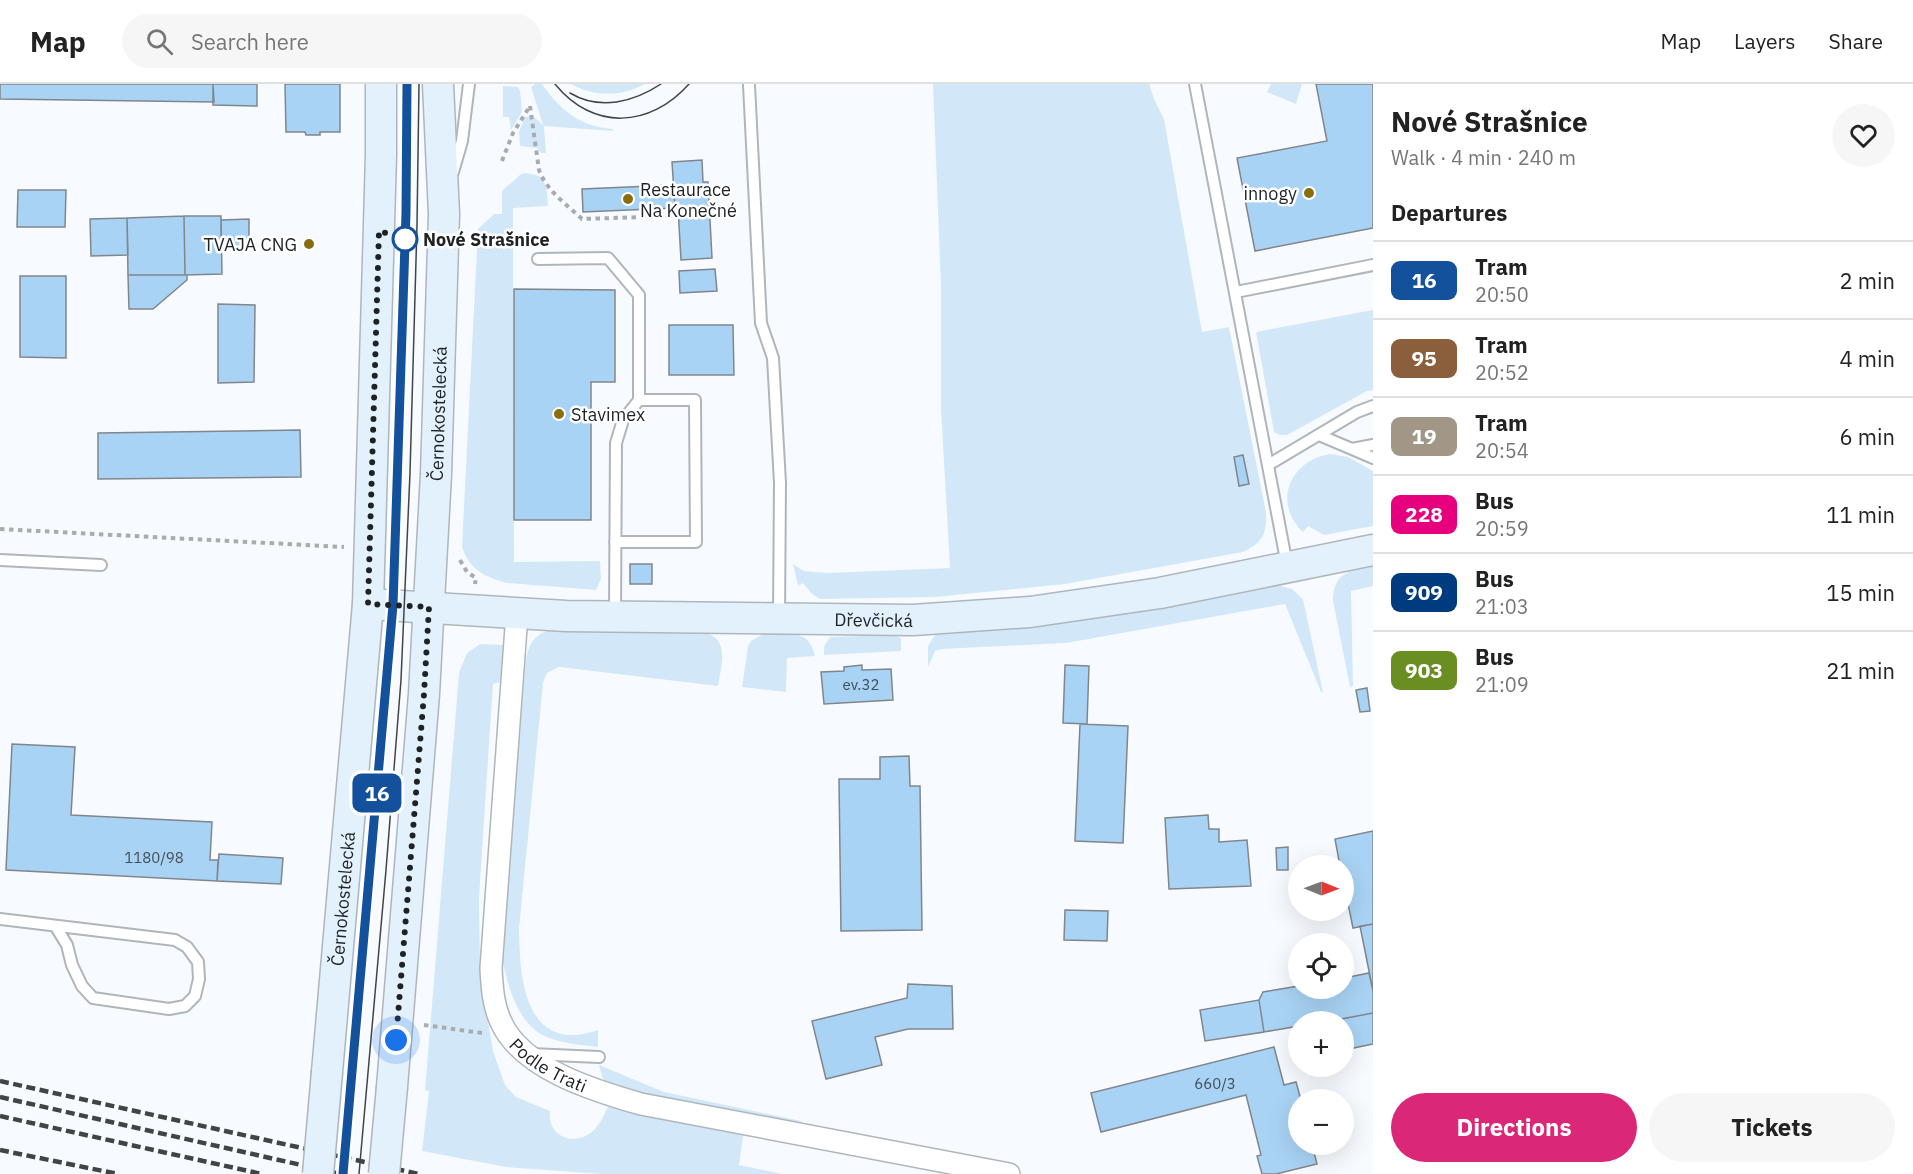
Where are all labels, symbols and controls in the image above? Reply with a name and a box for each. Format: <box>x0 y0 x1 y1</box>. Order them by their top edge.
search box <box>122 14 542 68</box>
text: Map <box>30 23 86 60</box>
icon: search <box>143 25 176 58</box>
text: Search here <box>191 27 309 56</box>
text: Map <box>1661 27 1701 55</box>
text: Layers <box>1734 27 1796 55</box>
text: Share <box>1829 27 1883 55</box>
text: Nové Strašnice <box>1391 103 1588 140</box>
button: heart <box>1832 104 1895 167</box>
text: Walk · 4 min · 240 m <box>1391 144 1576 171</box>
place label: Restaurace Na Konečné <box>640 178 737 222</box>
place label: innogy <box>1243 182 1297 205</box>
marker: innogy <box>1302 186 1316 200</box>
marker: Restaurace Na Konečné <box>621 192 635 206</box>
text: Departures <box>1391 198 1507 227</box>
marker: Nové Strašnice <box>392 226 418 252</box>
place label: Nové Strašnice <box>423 228 550 251</box>
place label: TVAJA CNG <box>203 233 297 256</box>
marker: TVAJA CNG <box>302 237 316 251</box>
text: Tram <box>1475 252 1528 281</box>
text: 16 <box>1411 266 1437 294</box>
text: 2 min <box>1839 266 1895 295</box>
text: 20:50 <box>1475 281 1529 308</box>
text: Tram <box>1475 330 1528 359</box>
text: 95 <box>1411 344 1437 372</box>
text: 4 min <box>1839 344 1895 373</box>
street label: Černokostelecká <box>423 345 451 482</box>
text: 20:52 <box>1475 359 1529 386</box>
place label: Stavimex <box>571 403 645 426</box>
marker: Stavimex <box>552 407 566 421</box>
text: Tram <box>1475 408 1528 437</box>
text: 19 <box>1411 422 1437 450</box>
text: 6 min <box>1839 422 1895 451</box>
text: 20:54 <box>1475 437 1529 464</box>
text: Bus <box>1475 486 1514 515</box>
text: 228 <box>1405 500 1443 528</box>
text: 11 min <box>1826 500 1895 529</box>
text: 20:59 <box>1475 515 1529 542</box>
text: Bus <box>1475 564 1514 593</box>
text: 909 <box>1405 578 1443 606</box>
text: 15 min <box>1826 578 1895 607</box>
text: 21:03 <box>1475 593 1529 620</box>
street label: Dřevčická <box>834 608 913 632</box>
text: Bus <box>1475 642 1514 671</box>
text: 903 <box>1405 656 1443 684</box>
text: 21 min <box>1826 656 1895 685</box>
text: 21:09 <box>1475 671 1529 698</box>
house number: ev.32 <box>843 675 879 694</box>
line badge: 16 <box>350 774 404 812</box>
text: 16 <box>364 779 390 807</box>
street label: Černokostelecká <box>324 830 360 967</box>
house number: 1180/98 <box>124 848 184 867</box>
north arrow <box>1288 855 1354 921</box>
map controls <box>1288 855 1354 1155</box>
button: locate <box>1288 933 1354 999</box>
button: + <box>1288 1011 1354 1077</box>
your location <box>381 1025 411 1055</box>
street label: Podle Trati <box>505 1033 590 1097</box>
house number: 660/3 <box>1194 1074 1236 1093</box>
button: − <box>1288 1089 1354 1155</box>
button: Directions <box>1391 1093 1637 1162</box>
button: Tickets <box>1649 1093 1895 1162</box>

